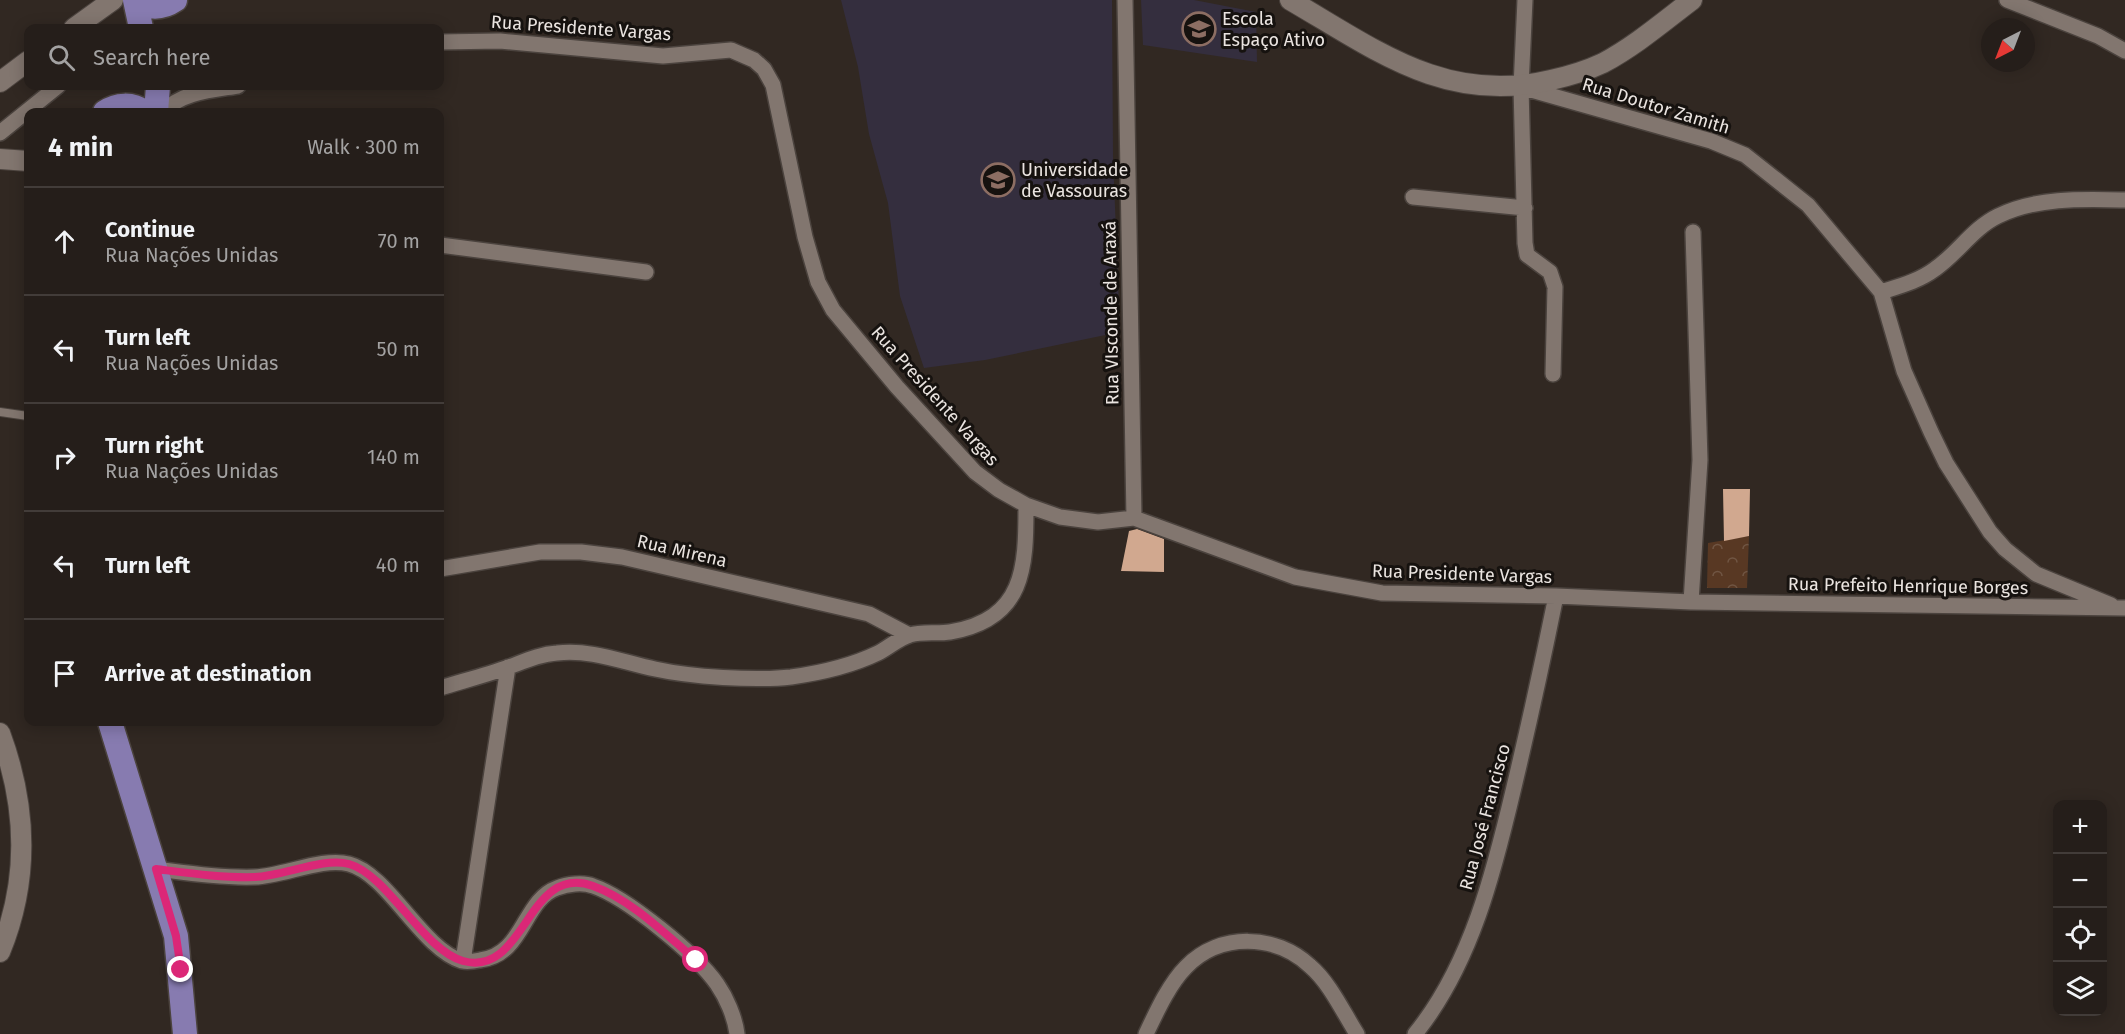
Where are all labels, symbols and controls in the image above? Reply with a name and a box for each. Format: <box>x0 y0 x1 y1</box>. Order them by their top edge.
place label: Escola Espaço Ativo <box>1222 8 1325 51</box>
street label: Rua Presidente Vargas <box>490 11 672 45</box>
school or university icon: Escola Espaço Ativo <box>1181 11 1217 47</box>
north arrow <box>1981 18 2035 72</box>
search box <box>24 24 444 90</box>
icon: search <box>45 41 78 74</box>
text: Search here <box>93 44 211 71</box>
street label: Rua Doutor Zamith <box>1579 73 1733 139</box>
text: 4 min <box>48 132 113 163</box>
text: Walk · 300 m <box>307 135 420 159</box>
place label: Universidade de Vassouras <box>1021 159 1128 202</box>
school or university icon: Universidade de Vassouras <box>980 162 1016 198</box>
text: Continue <box>105 216 195 243</box>
street label: Rua VIsconde de Araxá <box>1098 221 1124 405</box>
icon: ahead <box>48 225 81 258</box>
text: 70 m <box>378 229 420 253</box>
text: Rua Nações Unidas <box>105 243 278 267</box>
street label: Rua Presidente Vargas <box>866 322 1004 470</box>
text: Turn left <box>105 324 190 351</box>
icon: left <box>48 333 81 366</box>
text: 50 m <box>376 337 420 361</box>
text: Rua Nações Unidas <box>105 351 278 375</box>
text: Turn right <box>105 432 204 459</box>
icon: right <box>48 441 81 474</box>
text: 140 m <box>367 445 420 469</box>
text: Rua Nações Unidas <box>105 459 278 483</box>
street label: Rua Mirena <box>635 530 729 572</box>
icon: left <box>48 549 81 582</box>
text: Turn left <box>105 552 190 579</box>
text: 40 m <box>376 553 420 577</box>
street label: Rua Presidente Vargas <box>1371 560 1553 588</box>
street label: Rua Prefeito Henrique Borges <box>1788 573 2028 599</box>
icon: arrive <box>48 657 81 690</box>
text: Arrive at destination <box>105 660 312 687</box>
street label: Rua José Francisco <box>1455 741 1515 893</box>
map controls <box>2053 800 2107 1016</box>
button: + <box>2053 800 2107 854</box>
button: − <box>2053 854 2107 908</box>
button: locate <box>2053 908 2107 962</box>
route start <box>682 946 708 972</box>
route end <box>167 956 193 982</box>
button: layers <box>2053 962 2107 1016</box>

